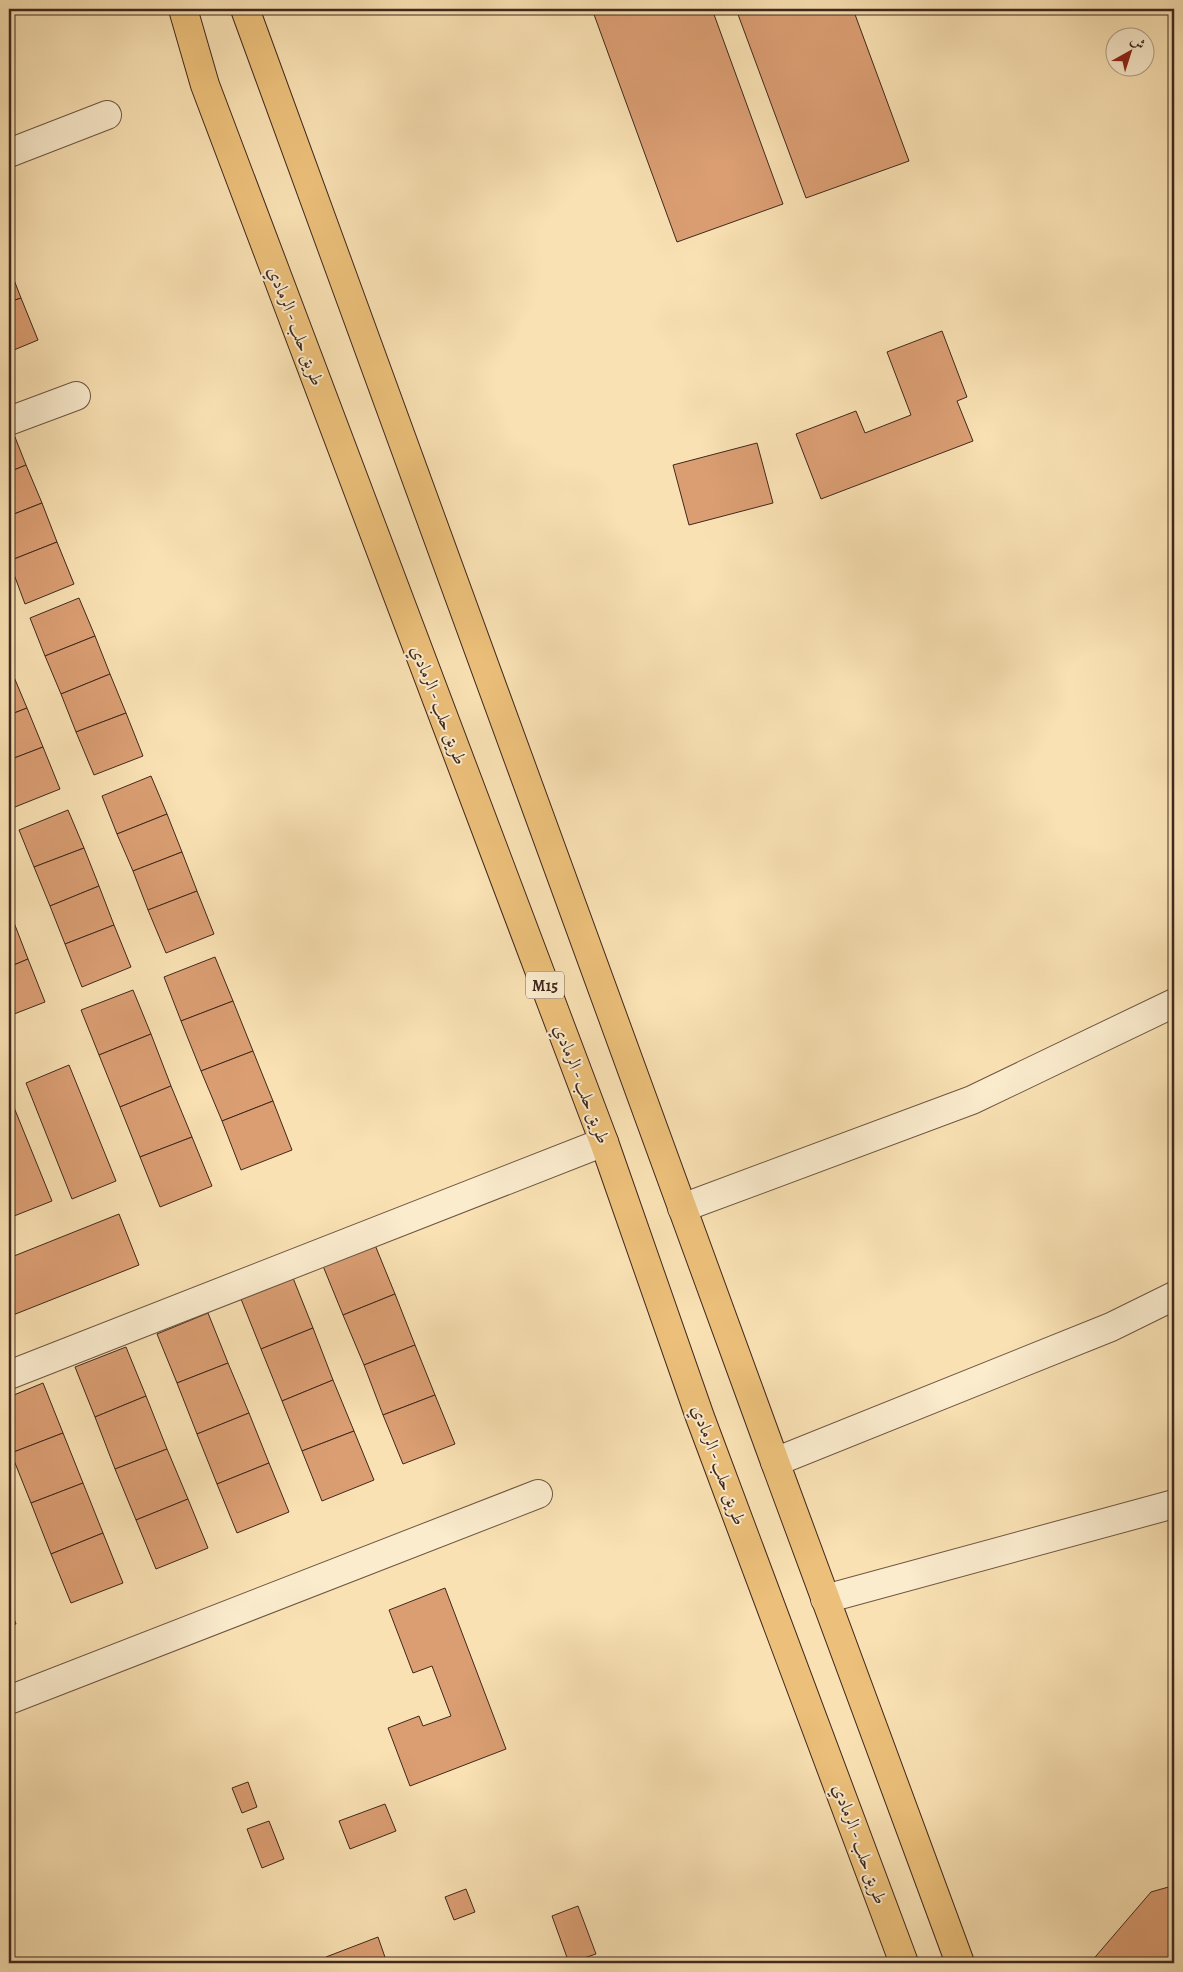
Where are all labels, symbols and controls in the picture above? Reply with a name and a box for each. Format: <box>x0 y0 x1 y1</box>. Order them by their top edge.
north arrow <box>1106 28 1156 78</box>
text: ش <box>1126 31 1149 54</box>
street label: طريق حلب - الرمادي <box>259 263 330 390</box>
street label: طريق حلب - الرمادي <box>402 642 473 769</box>
road number: M15 <box>526 972 564 998</box>
street label: طريق حلب - الرمادي <box>545 1021 616 1148</box>
street label: طريق حلب - الرمادي <box>683 1402 752 1529</box>
street label: طريق حلب - الرمادي <box>824 1781 893 1908</box>

